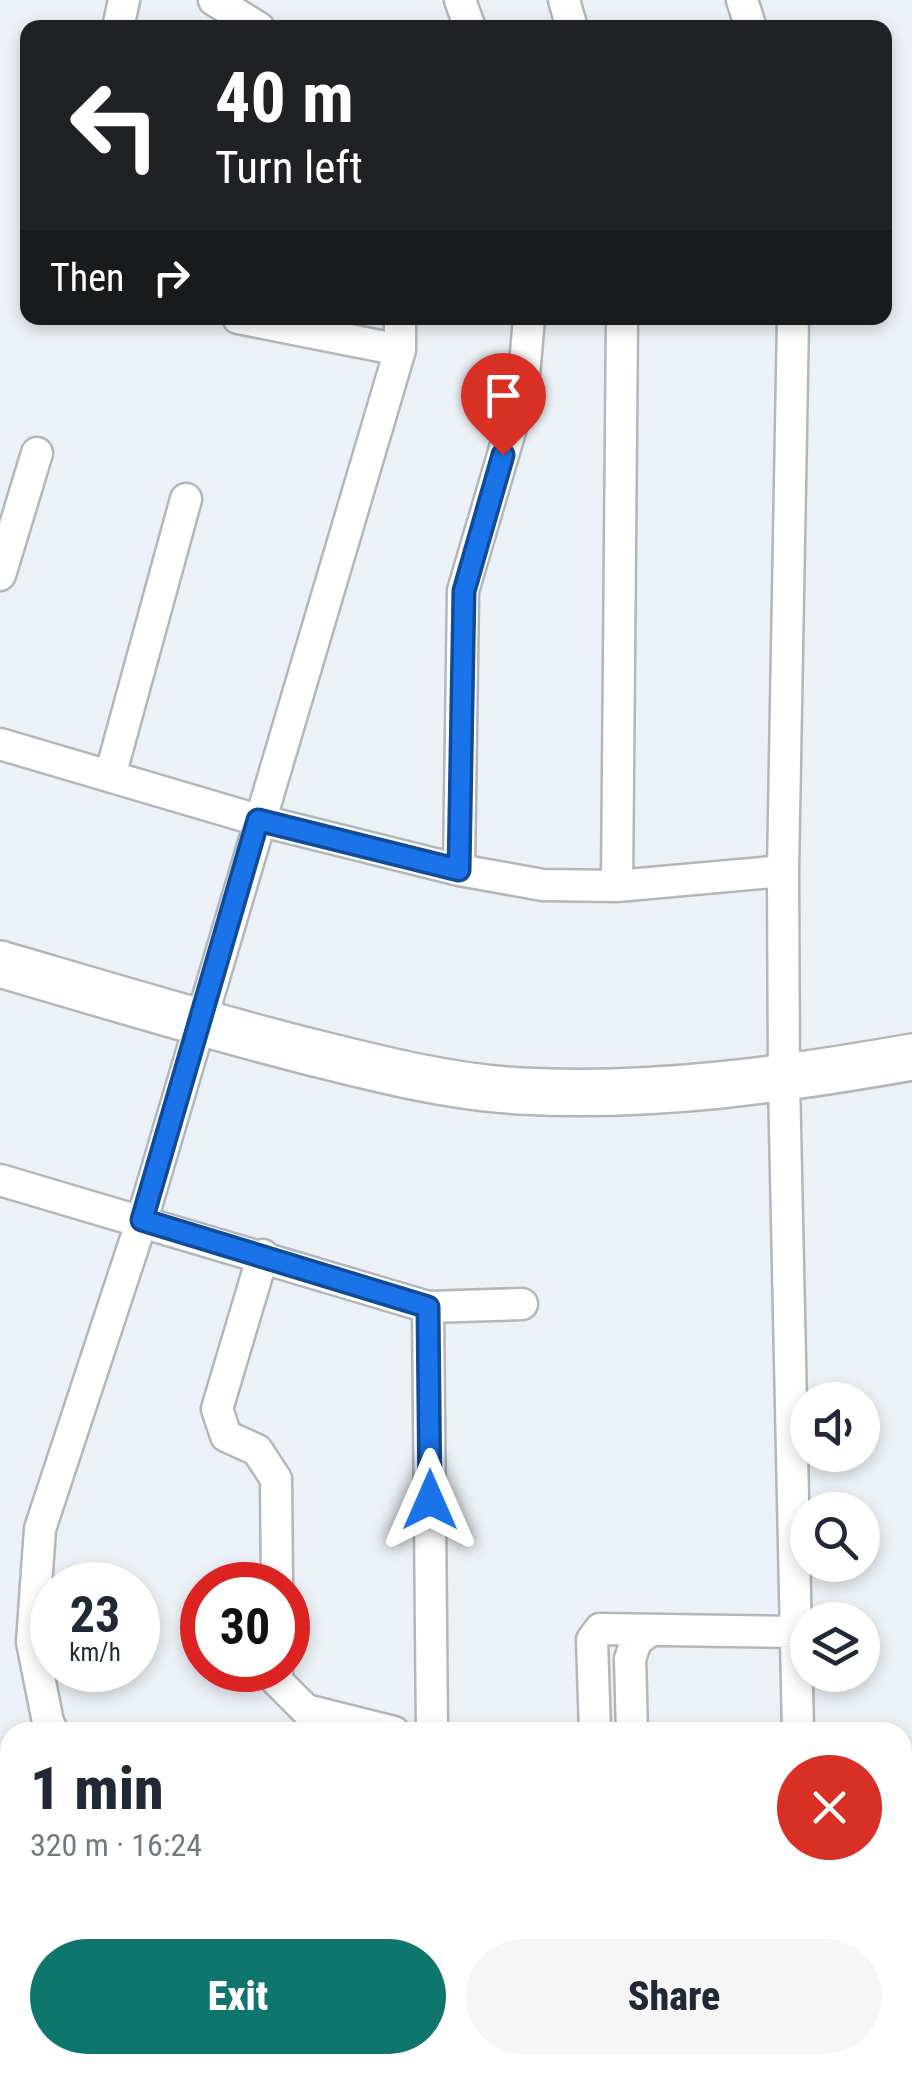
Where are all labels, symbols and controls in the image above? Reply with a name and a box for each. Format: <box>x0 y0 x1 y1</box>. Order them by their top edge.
text: 40 m <box>215 57 354 139</box>
icon: left <box>50 60 180 190</box>
text: Turn left <box>215 141 363 194</box>
icon: right <box>144 250 199 305</box>
text: Then <box>50 256 124 300</box>
pin <box>461 353 546 456</box>
icon: arrive <box>476 368 531 423</box>
map controls <box>790 1382 880 1692</box>
button: sound <box>790 1382 880 1472</box>
position arrow <box>378 1448 482 1552</box>
button: search <box>790 1492 880 1582</box>
speed limit sign: 30 <box>180 1562 310 1692</box>
text: 23 <box>70 1586 120 1644</box>
button: layers <box>790 1602 880 1692</box>
text: km/h <box>69 1638 121 1667</box>
text: 1 min <box>30 1753 164 1824</box>
button: close <box>777 1755 882 1860</box>
text: 320 m · 16:24 <box>30 1826 202 1864</box>
button: Exit <box>30 1939 446 2054</box>
button: Share <box>466 1939 882 2054</box>

